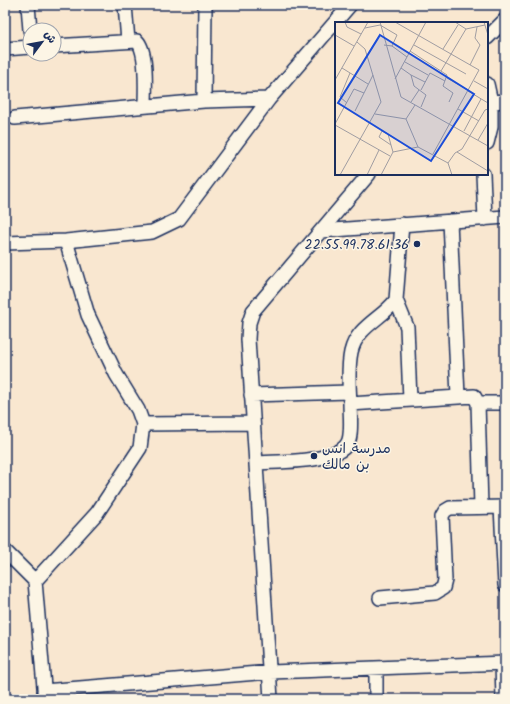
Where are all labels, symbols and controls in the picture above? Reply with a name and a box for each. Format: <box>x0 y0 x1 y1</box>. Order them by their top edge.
north arrow <box>22 22 62 62</box>
inset map <box>335 22 488 175</box>
text: ش <box>39 27 60 47</box>
place label: 22.55.99.78.61.36 <box>305 234 409 256</box>
marker: 22.55.99.78.61.36 <box>412 239 422 249</box>
place label: مدرسة انس بن مالك <box>322 438 391 476</box>
marker: مدرسة انس بن مالك <box>309 451 319 461</box>

